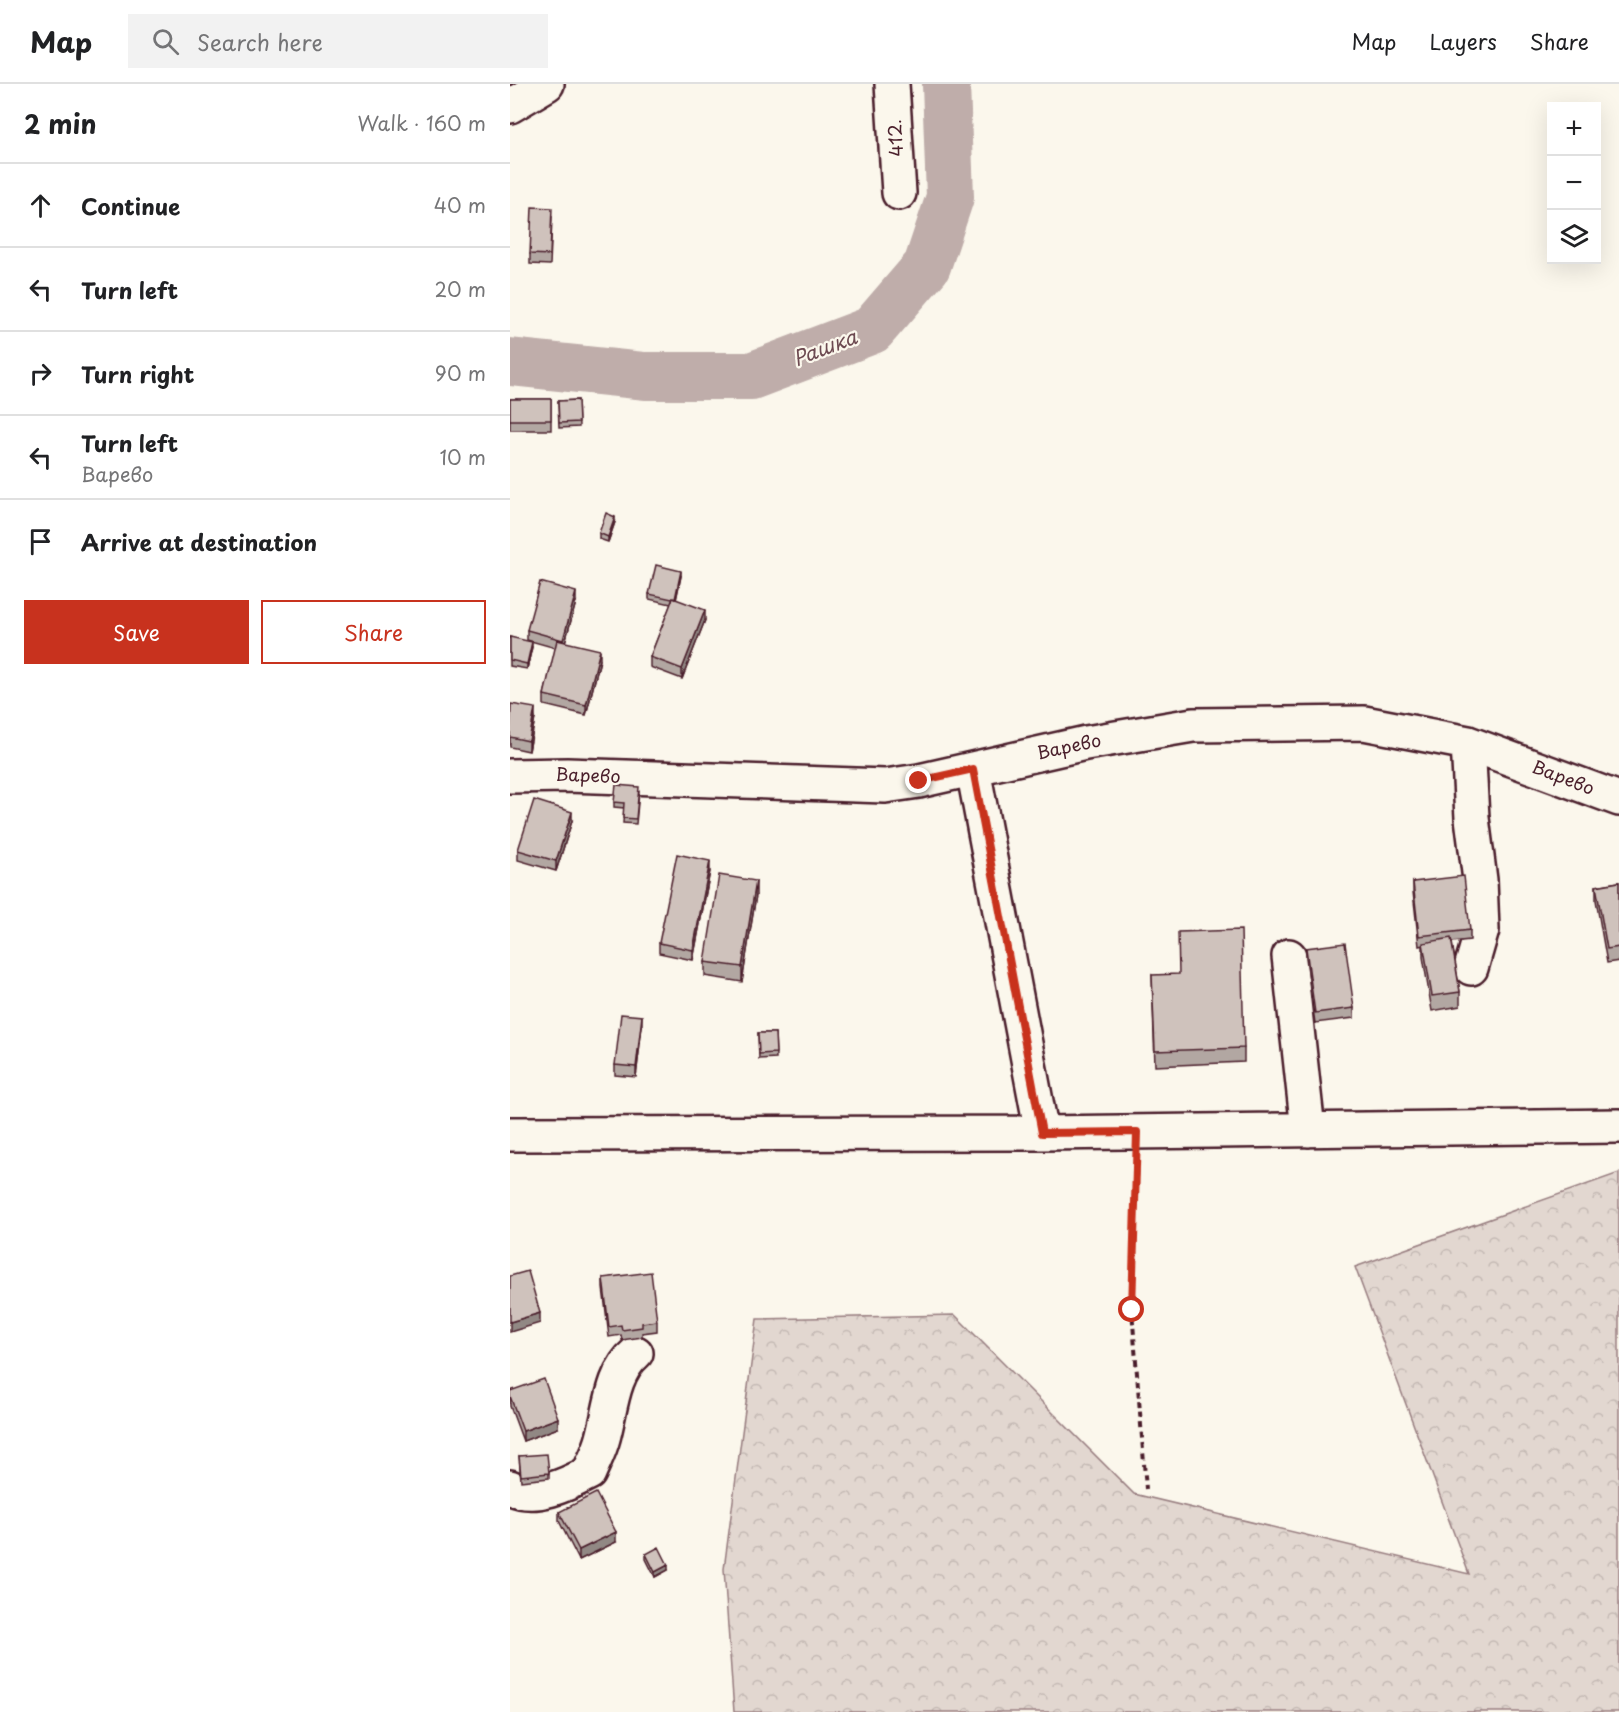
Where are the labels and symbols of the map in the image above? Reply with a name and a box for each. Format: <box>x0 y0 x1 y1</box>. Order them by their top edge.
street label: 412. <box>880 118 909 158</box>
water label: Рашка <box>788 321 862 373</box>
street label: Варево <box>1034 726 1103 766</box>
street label: Варево <box>1528 752 1599 801</box>
street label: Варево <box>555 760 621 789</box>
route end <box>905 767 931 793</box>
route start <box>1118 1296 1144 1322</box>

